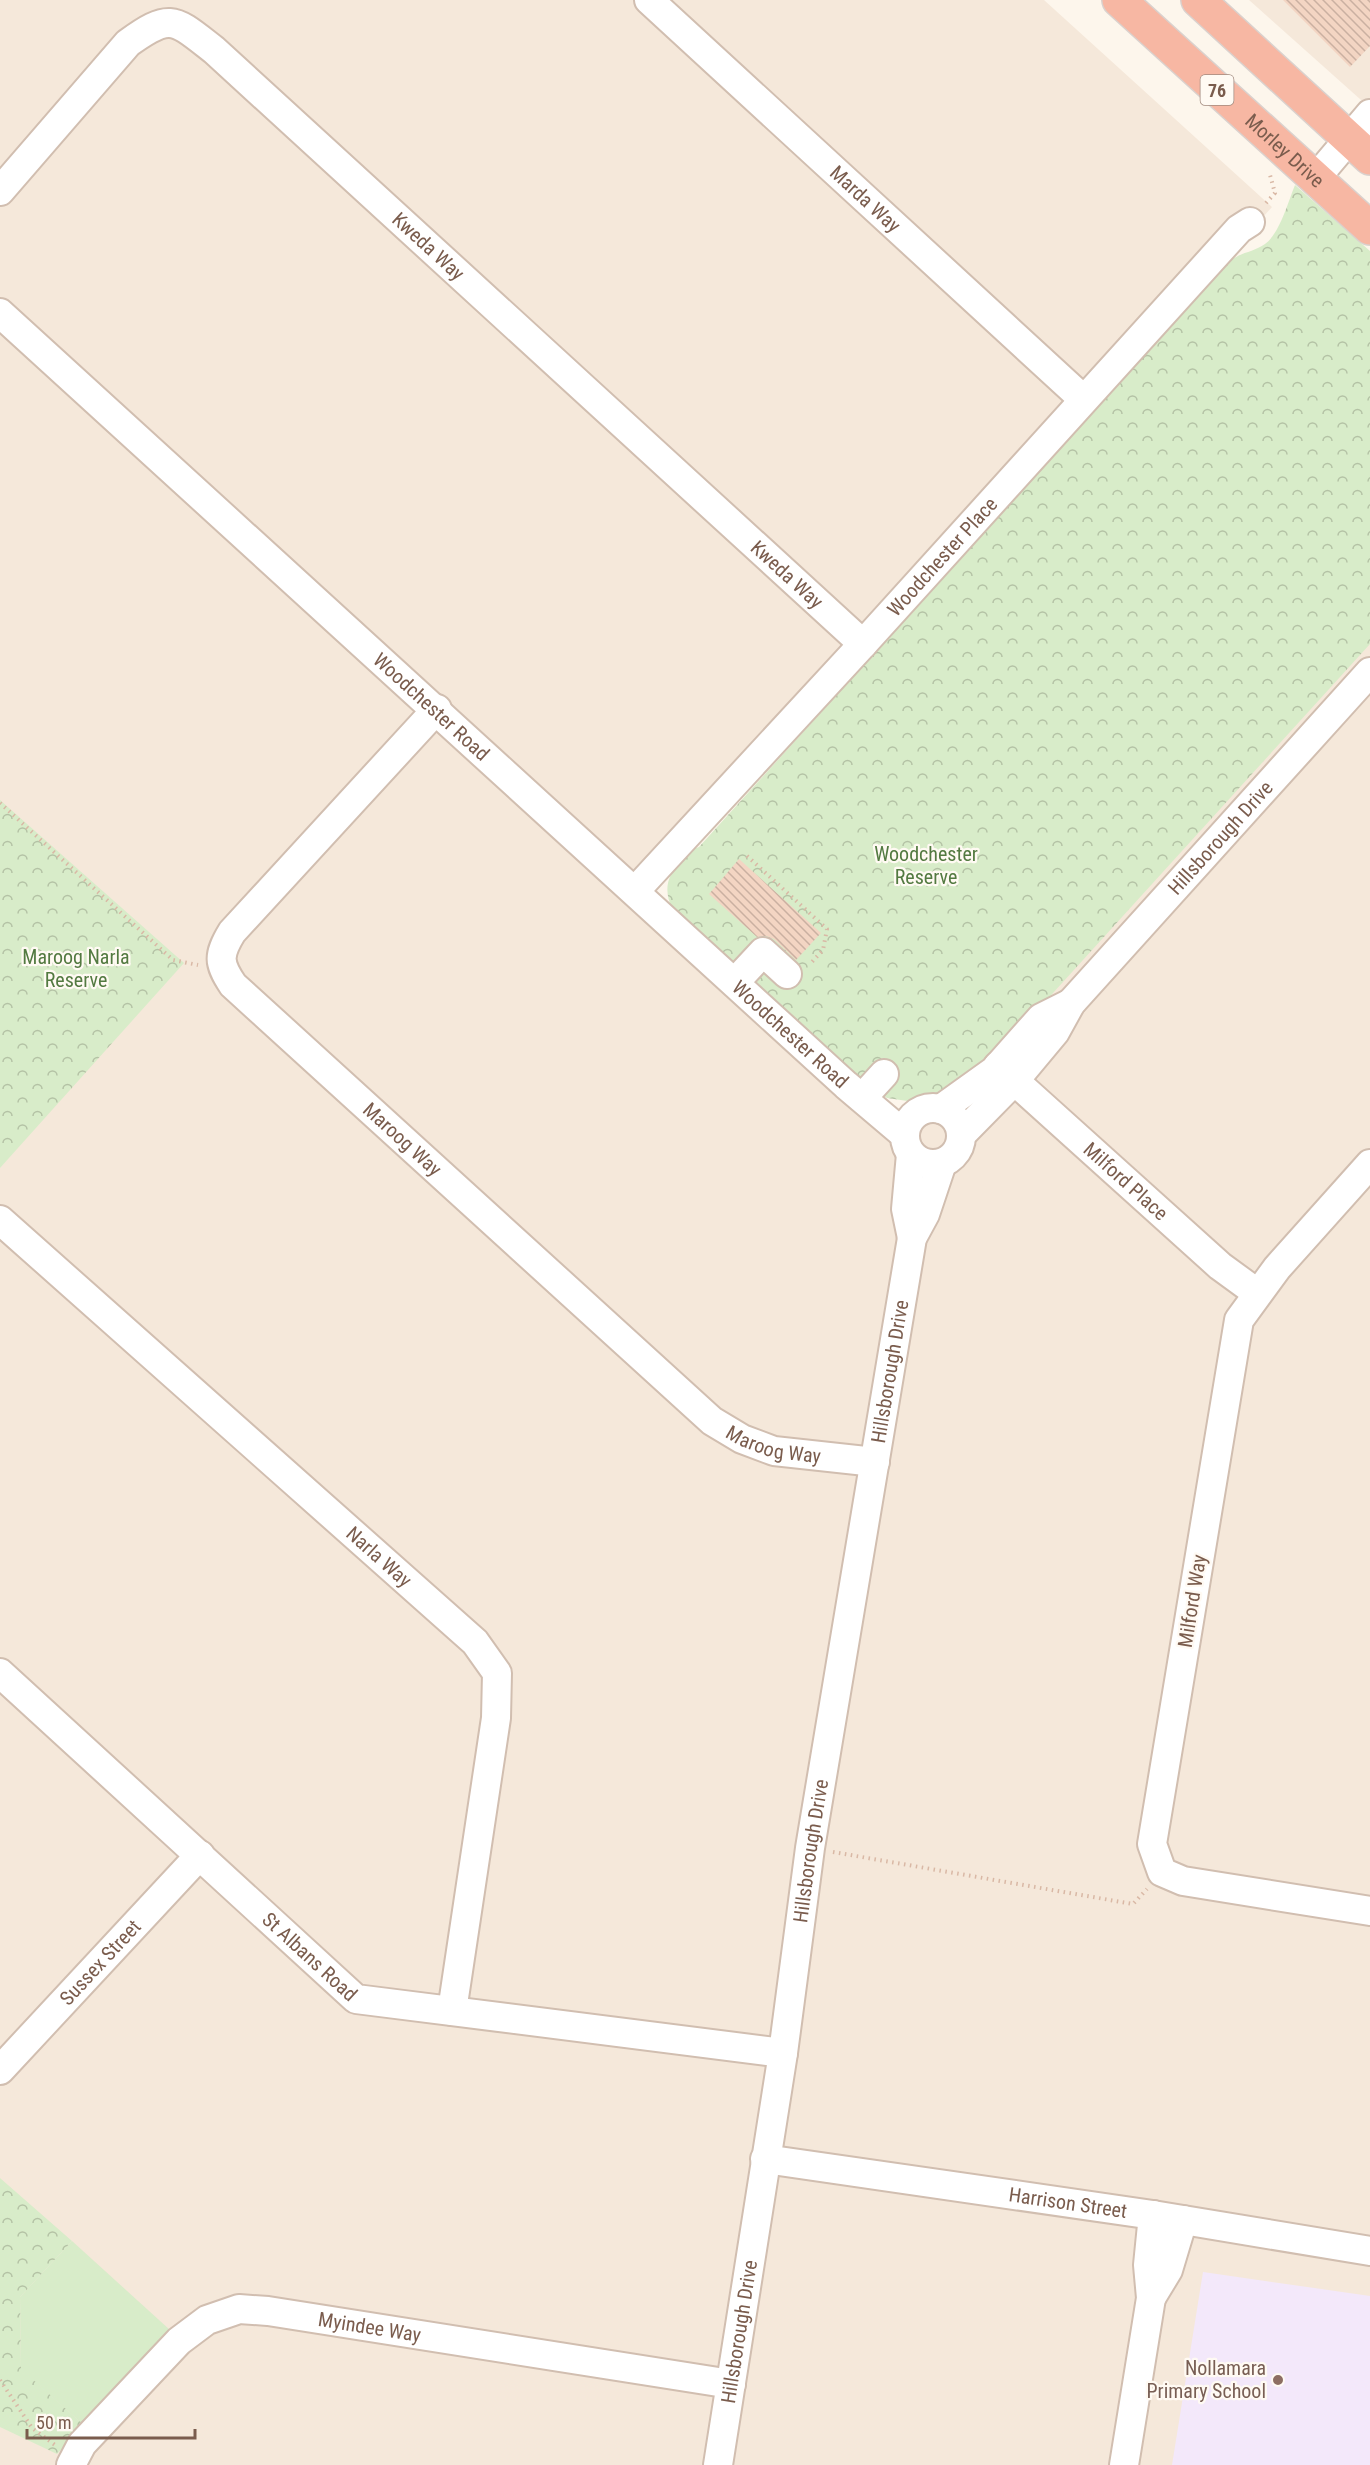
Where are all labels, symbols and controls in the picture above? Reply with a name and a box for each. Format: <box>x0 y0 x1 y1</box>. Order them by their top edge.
road number: 76 <box>1200 75 1234 105</box>
street label: Morley Drive <box>1240 109 1329 192</box>
street label: Marda Way <box>825 161 906 237</box>
street label: Kweda Way <box>387 207 470 285</box>
street label: Woodchester Place <box>882 492 1002 621</box>
street label: Kweda Way <box>746 535 828 614</box>
street label: Woodchester Road <box>368 648 494 766</box>
street label: Hillsborough Drive <box>1163 776 1278 900</box>
park label: Woodchester Reserve <box>874 842 978 889</box>
park label: Maroog Narla Reserve <box>22 945 130 992</box>
street label: Woodchester Road <box>727 975 853 1093</box>
street label: Maroog Way <box>358 1097 447 1181</box>
street label: Milford Place <box>1079 1137 1173 1225</box>
street label: Hillsborough Drive <box>866 1298 913 1445</box>
street label: Maroog Way <box>722 1420 822 1468</box>
street label: Narla Way <box>341 1521 417 1592</box>
street label: Milford Way <box>1173 1553 1211 1649</box>
street label: Hillsborough Drive <box>788 1777 833 1924</box>
street label: St Albans Road <box>257 1907 362 2006</box>
street label: Sussex Street <box>55 1915 146 2010</box>
street label: Harrison Street <box>1007 2182 1129 2223</box>
street label: Hillsborough Drive <box>716 2258 762 2405</box>
street label: Myindee Way <box>317 2307 423 2347</box>
place label: Nollamara Primary School <box>1146 2356 1266 2403</box>
marker: Nollamara Primary School <box>1271 2373 1285 2387</box>
scale bar <box>27 2402 195 2440</box>
text: 50 m <box>36 2412 71 2433</box>

